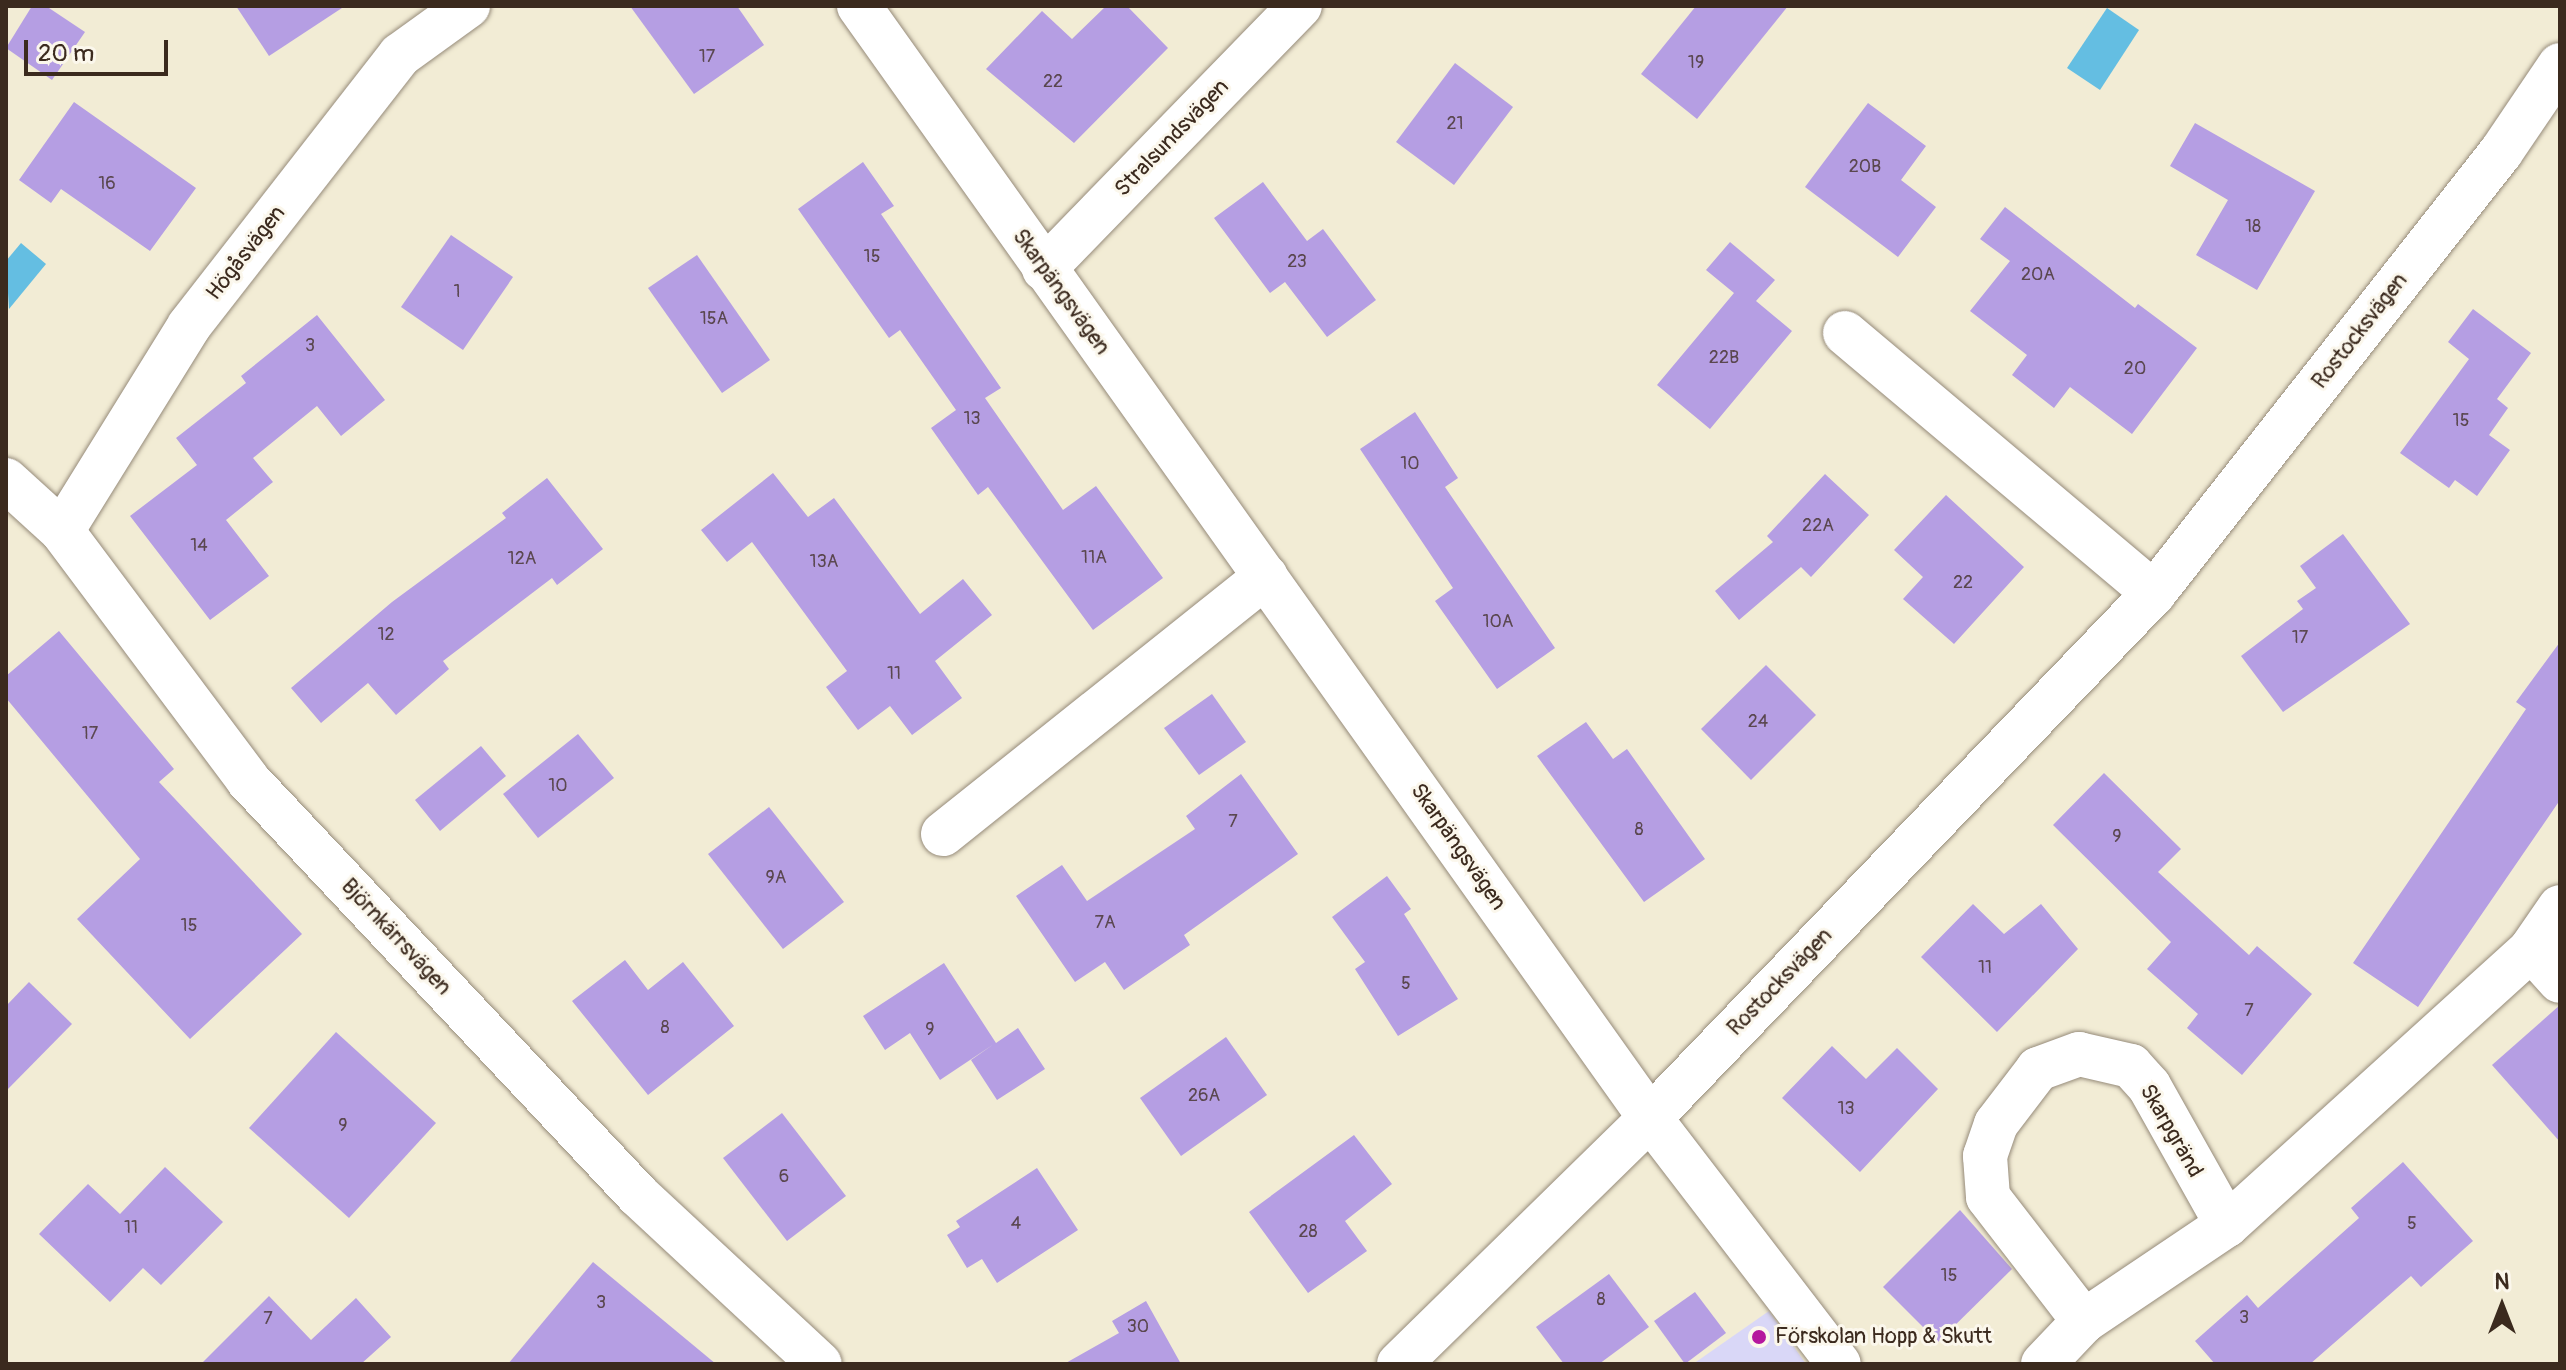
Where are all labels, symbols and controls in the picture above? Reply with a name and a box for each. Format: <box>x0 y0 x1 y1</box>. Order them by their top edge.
scale bar <box>28 24 172 74</box>
text: 20 m <box>38 39 94 68</box>
house number: 17 <box>699 46 715 68</box>
house number: 19 <box>1688 52 1704 74</box>
house number: 22 <box>1043 71 1063 93</box>
street label: Stralsundsvägen <box>1109 74 1235 202</box>
house number: 21 <box>1446 113 1464 135</box>
house number: 20B <box>1849 156 1881 178</box>
house number: 16 <box>98 173 116 195</box>
street label: Högåsvägen <box>201 201 291 305</box>
house number: 18 <box>2245 216 2261 238</box>
street label: Skarpängsvägen <box>1007 224 1115 360</box>
house number: 15 <box>864 246 880 268</box>
house number: 23 <box>1287 251 1307 273</box>
house number: 20A <box>2021 264 2055 286</box>
street label: Rostocksvägen <box>2307 268 2413 394</box>
house number: 1 <box>453 281 461 303</box>
house number: 15A <box>700 308 728 330</box>
house number: 3 <box>305 335 315 357</box>
house number: 22B <box>1709 347 1739 369</box>
house number: 20 <box>2124 358 2146 380</box>
house number: 13 <box>963 408 981 430</box>
house number: 15 <box>2453 410 2469 432</box>
house number: 10 <box>1400 453 1420 475</box>
house number: 22A <box>1802 515 1834 537</box>
house number: 14 <box>190 535 208 557</box>
house number: 11A <box>1081 547 1107 569</box>
house number: 12A <box>508 548 536 570</box>
house number: 13A <box>810 551 838 573</box>
house number: 22 <box>1953 572 1973 594</box>
house number: 10A <box>1482 611 1514 633</box>
house number: 12 <box>377 624 395 646</box>
house number: 17 <box>2292 627 2308 649</box>
house number: 11 <box>887 663 901 685</box>
house number: 24 <box>1748 711 1768 733</box>
house number: 17 <box>82 723 98 745</box>
house number: 10 <box>548 775 568 797</box>
street label: Skarpängsvägen <box>1405 779 1511 915</box>
house number: 7 <box>1228 811 1238 833</box>
house number: 8 <box>1634 819 1644 841</box>
house number: 9 <box>2112 826 2122 848</box>
house number: 9A <box>766 867 786 889</box>
street label: Björnkärrsvägen <box>335 873 457 1001</box>
house number: 7A <box>1094 912 1116 934</box>
house number: 15 <box>181 915 197 937</box>
street label: Rostocksvägen <box>1722 923 1838 1041</box>
house number: 11 <box>1978 957 1992 979</box>
house number: 5 <box>1401 973 1411 995</box>
house number: 7 <box>2244 1000 2254 1022</box>
house number: 8 <box>660 1017 670 1039</box>
house number: 9 <box>925 1019 935 1041</box>
street label: Skarpgränd <box>2134 1080 2208 1182</box>
house number: 26A <box>1188 1085 1220 1107</box>
house number: 13 <box>1837 1098 1855 1120</box>
house number: 9 <box>338 1115 348 1137</box>
house number: 6 <box>779 1166 789 1188</box>
house number: 4 <box>1011 1213 1021 1235</box>
house number: 5 <box>2407 1213 2417 1235</box>
house number: 11 <box>124 1217 138 1239</box>
house number: 28 <box>1298 1221 1318 1243</box>
house number: 15 <box>1941 1265 1957 1287</box>
north arrow <box>2462 1266 2542 1346</box>
text: N <box>2495 1268 2509 1296</box>
house number: 8 <box>1596 1289 1606 1311</box>
house number: 3 <box>596 1292 606 1314</box>
house number: 3 <box>2239 1307 2249 1329</box>
house number: 7 <box>263 1308 273 1330</box>
house number: 30 <box>1127 1316 1149 1338</box>
place label: Förskolan Hopp & Skutt <box>1775 1324 1992 1350</box>
marker: Förskolan Hopp & Skutt <box>1750 1328 1768 1346</box>

